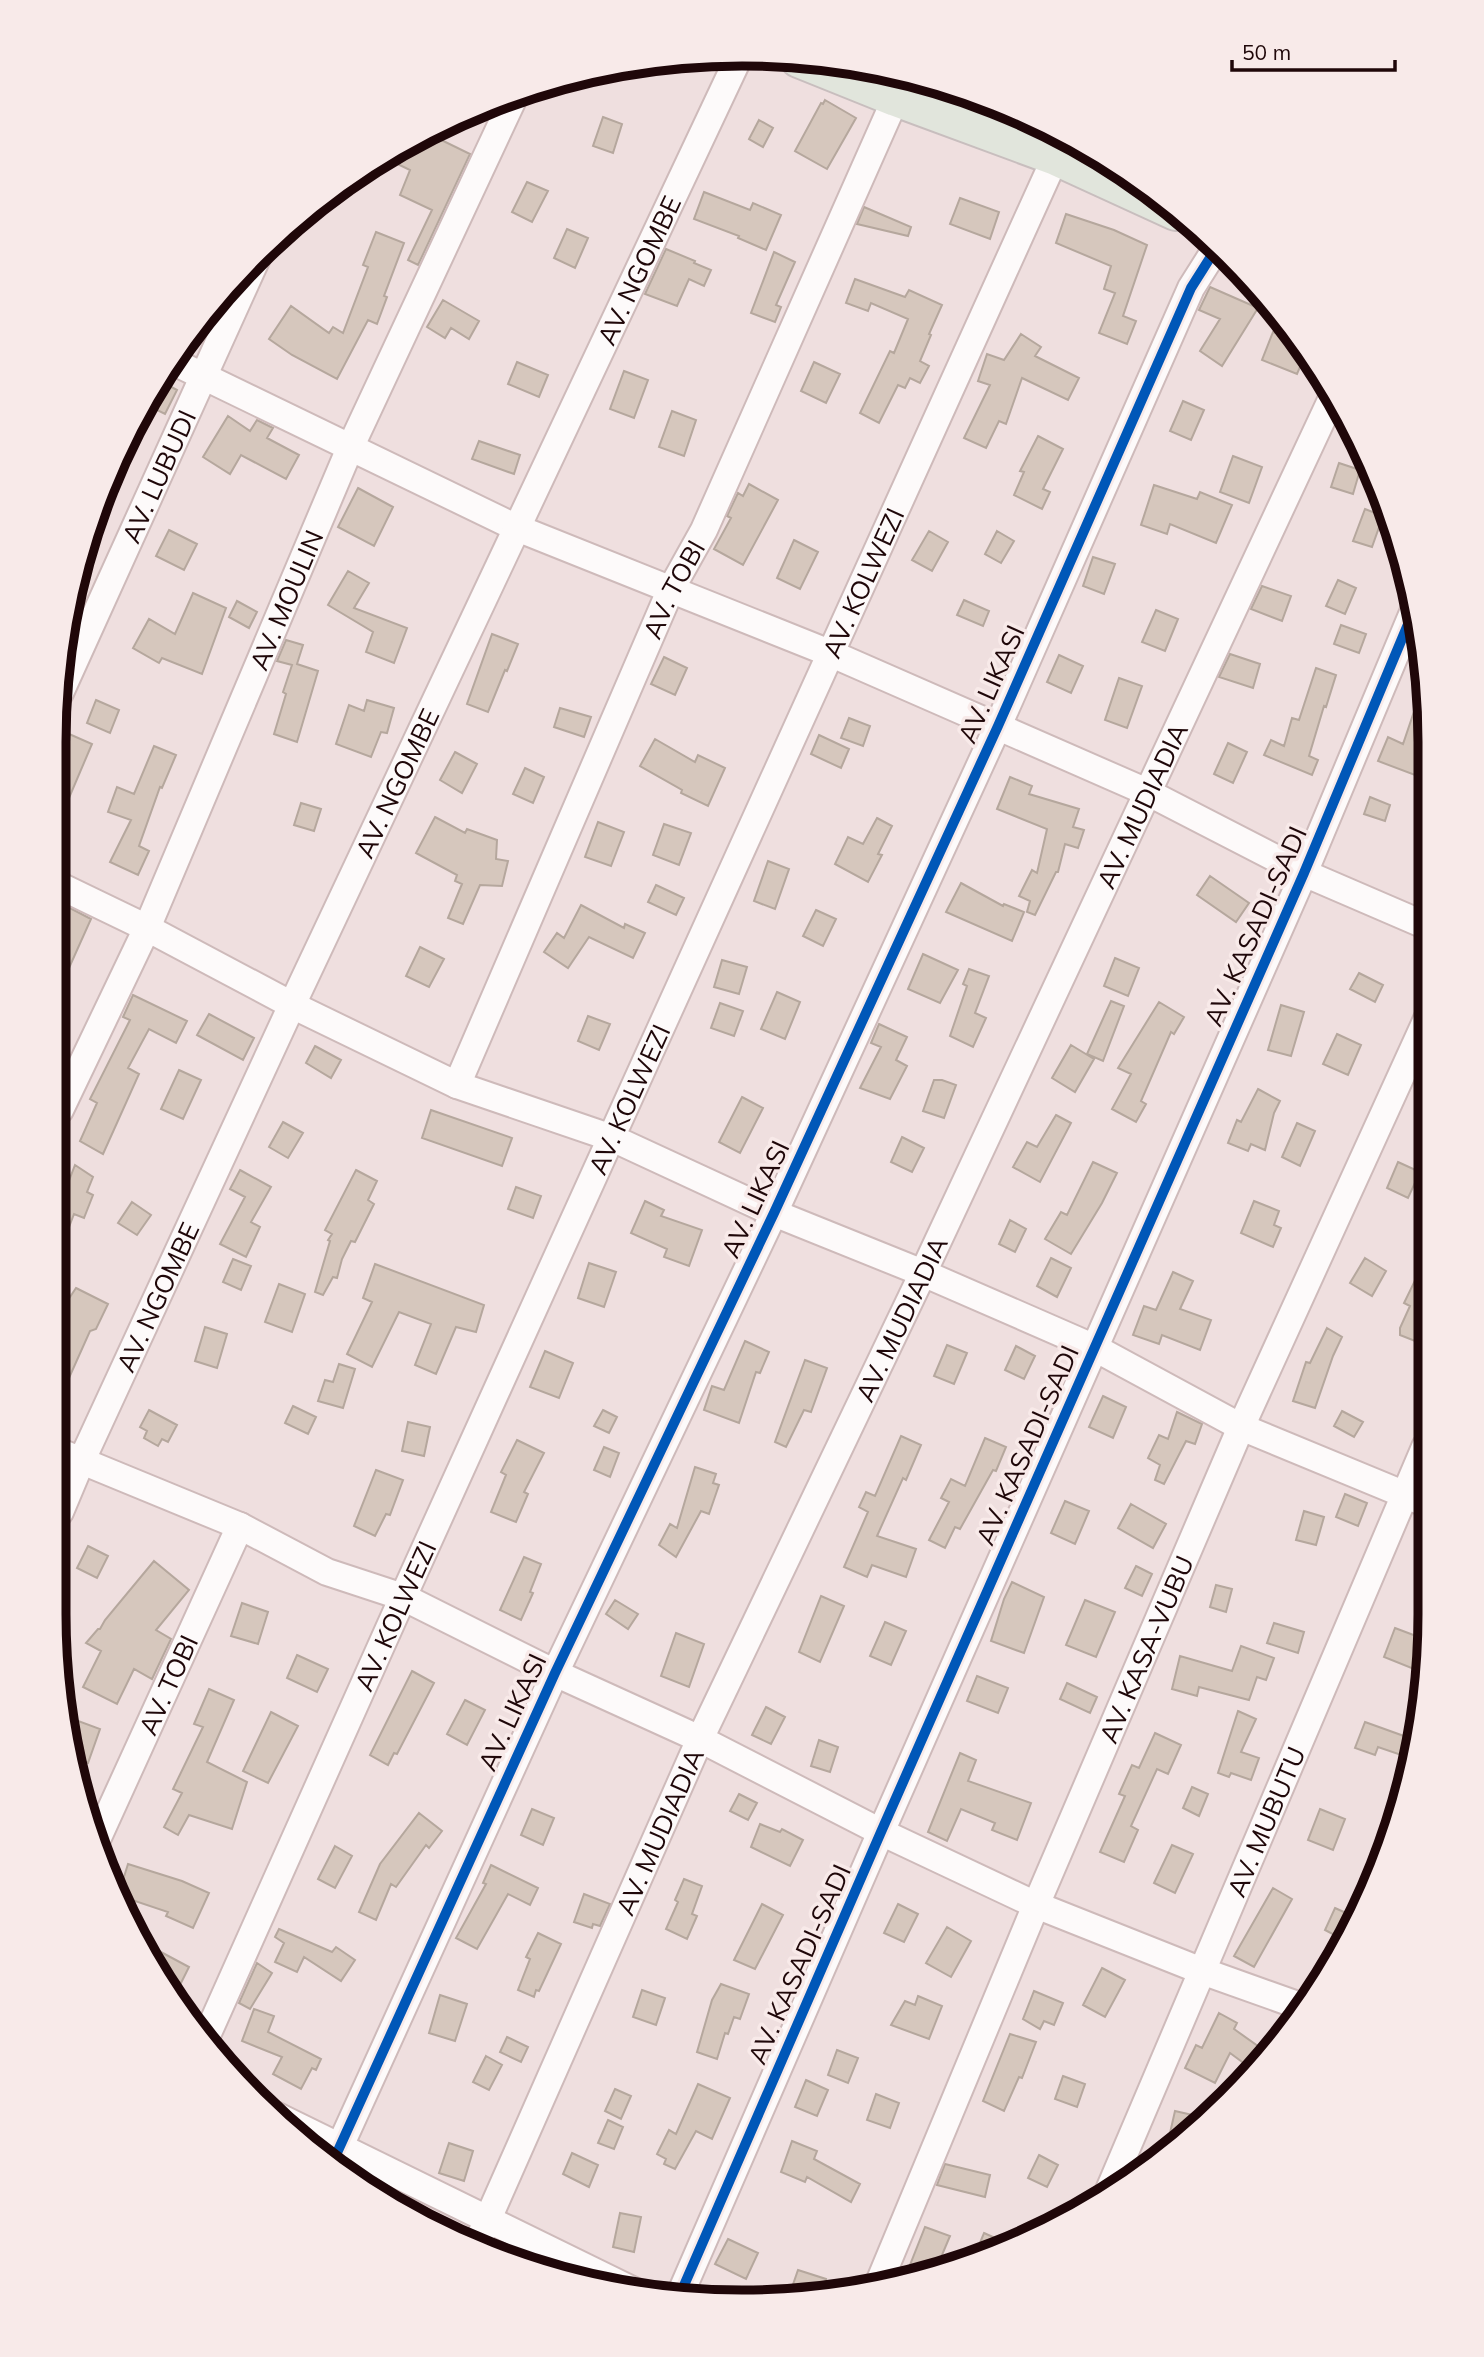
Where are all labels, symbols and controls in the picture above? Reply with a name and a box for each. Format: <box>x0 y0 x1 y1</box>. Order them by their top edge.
scale bar <box>1232 28 1395 72</box>
text: 50 m <box>1242 39 1291 65</box>
street label: AV. NGOMBE <box>589 190 688 350</box>
street label: AV. LUBUDI <box>114 404 203 548</box>
street label: AV. KOLWEZI <box>814 503 911 663</box>
street label: AV. MOULIN <box>242 525 330 675</box>
street label: AV. TOBI <box>635 534 712 644</box>
street label: AV. LIKASI <box>950 620 1032 748</box>
street label: AV. NGOMBE <box>347 703 446 863</box>
street label: AV. MUDIADIA <box>1089 717 1194 894</box>
street label: AV. KASADI-SADI <box>1196 821 1314 1031</box>
street label: AV. KOLWEZI <box>580 1019 677 1179</box>
street label: AV. LIKASI <box>713 1135 797 1263</box>
street label: AV. NGOMBE <box>108 1217 206 1377</box>
street label: AV. MUDIADIA <box>847 1231 954 1407</box>
street label: AV. KASADI-SADI <box>968 1340 1086 1550</box>
street label: AV. KOLWEZI <box>347 1535 443 1696</box>
street label: AV. KASA-VUBU <box>1091 1550 1200 1748</box>
street label: AV. TOBI <box>131 1630 205 1740</box>
street label: AV. LIKASI <box>470 1648 554 1776</box>
street label: AV. MUBUTU <box>1219 1742 1312 1902</box>
street label: AV. MUDIADIA <box>608 1743 710 1920</box>
street label: AV. KASADI-SADI <box>740 1859 858 2069</box>

